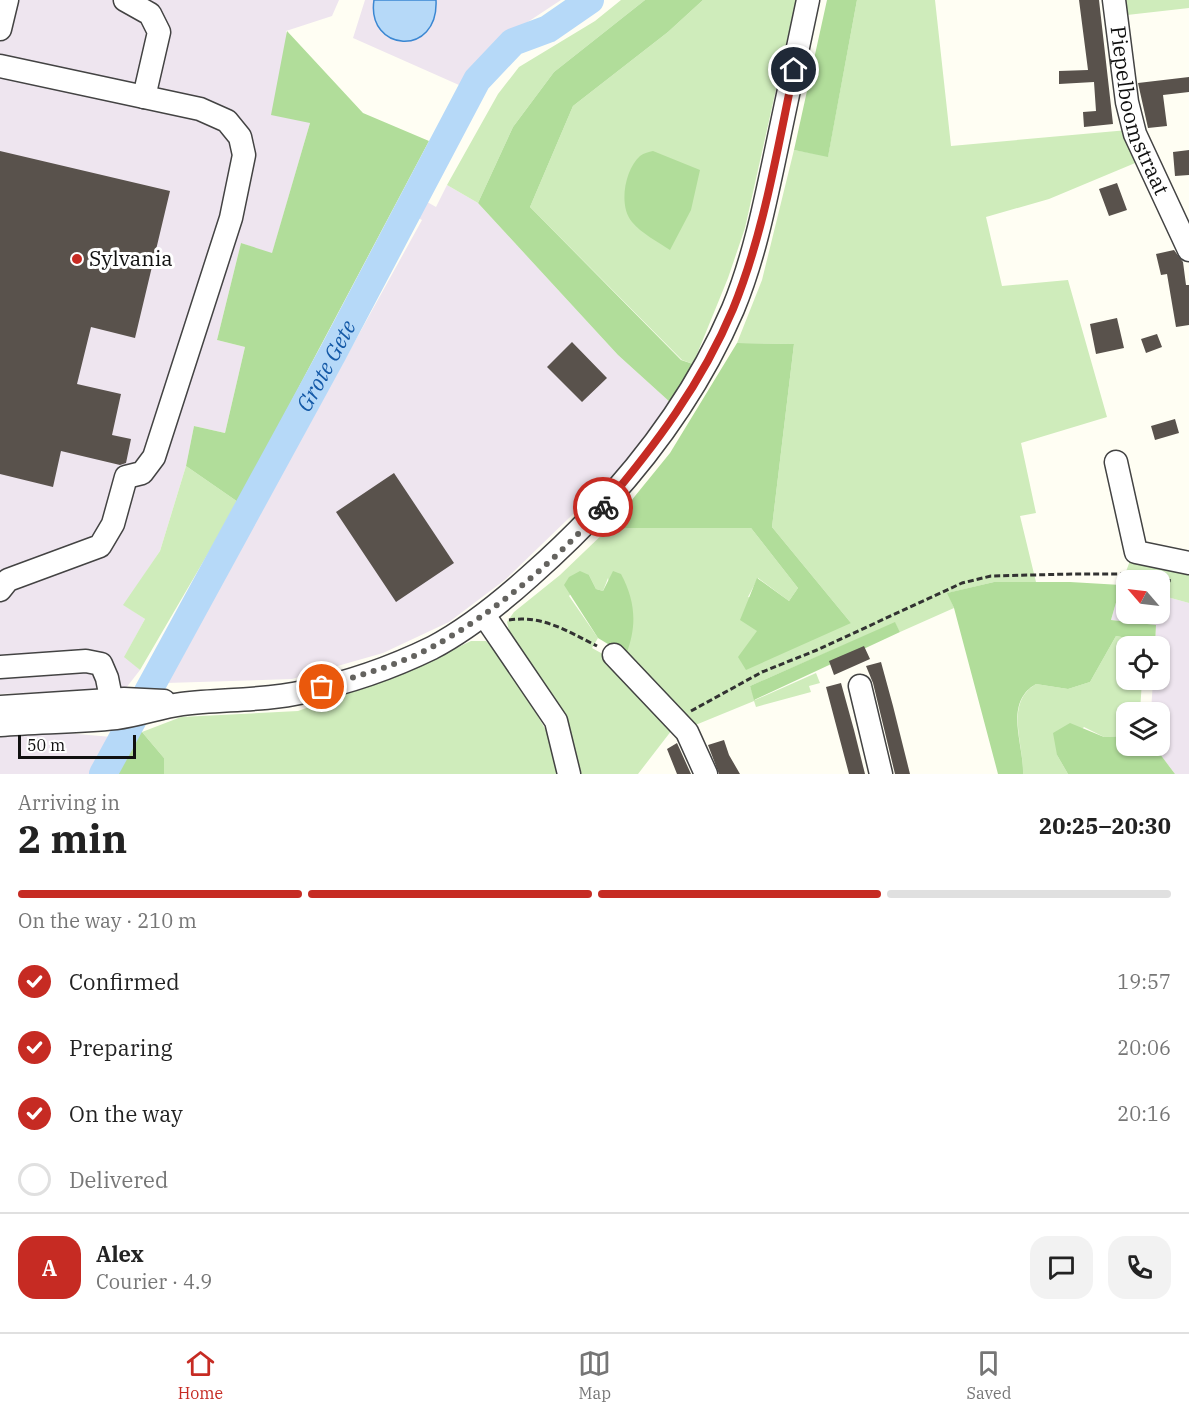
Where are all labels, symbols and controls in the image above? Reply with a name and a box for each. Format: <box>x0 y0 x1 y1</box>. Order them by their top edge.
street label: Piepelboomstraat <box>1104 24 1176 199</box>
pin <box>768 44 819 95</box>
icon: home <box>777 53 810 86</box>
place label: Sylvania <box>89 244 173 272</box>
marker: Sylvania <box>70 252 84 266</box>
water label: Grote Gete <box>289 315 362 416</box>
courier <box>573 477 633 537</box>
icon: bike <box>587 491 620 524</box>
north arrow <box>1116 570 1170 624</box>
map controls <box>1116 570 1170 756</box>
button: locate <box>1116 636 1170 690</box>
pin <box>296 661 347 712</box>
icon: bag <box>305 670 338 703</box>
button: layers <box>1116 702 1170 756</box>
scale bar <box>18 732 136 760</box>
text: 50 m <box>27 735 65 755</box>
text: Arriving in <box>18 789 120 816</box>
text: 20:25–20:30 <box>1039 811 1171 840</box>
text: 2 min <box>18 813 127 864</box>
text: On the way · 210 m <box>18 907 197 934</box>
icon: check <box>18 965 51 998</box>
text: Confirmed <box>69 967 180 996</box>
text: 19:57 <box>1117 968 1171 995</box>
icon: check <box>18 1031 51 1064</box>
text: Preparing <box>69 1033 173 1062</box>
text: 20:06 <box>1117 1034 1171 1061</box>
icon: check <box>18 1097 51 1130</box>
text: On the way <box>69 1099 183 1128</box>
text: 20:16 <box>1117 1100 1171 1127</box>
text: Delivered <box>69 1165 168 1194</box>
button: chat <box>1030 1236 1093 1299</box>
button: phone <box>1108 1236 1171 1299</box>
text: Alex <box>96 1239 144 1268</box>
text: A <box>42 1253 57 1282</box>
text: Courier · 4.9 <box>96 1268 212 1295</box>
tab: Home <box>178 1347 223 1403</box>
tab: Map <box>578 1347 611 1403</box>
tab: Saved <box>967 1347 1011 1403</box>

